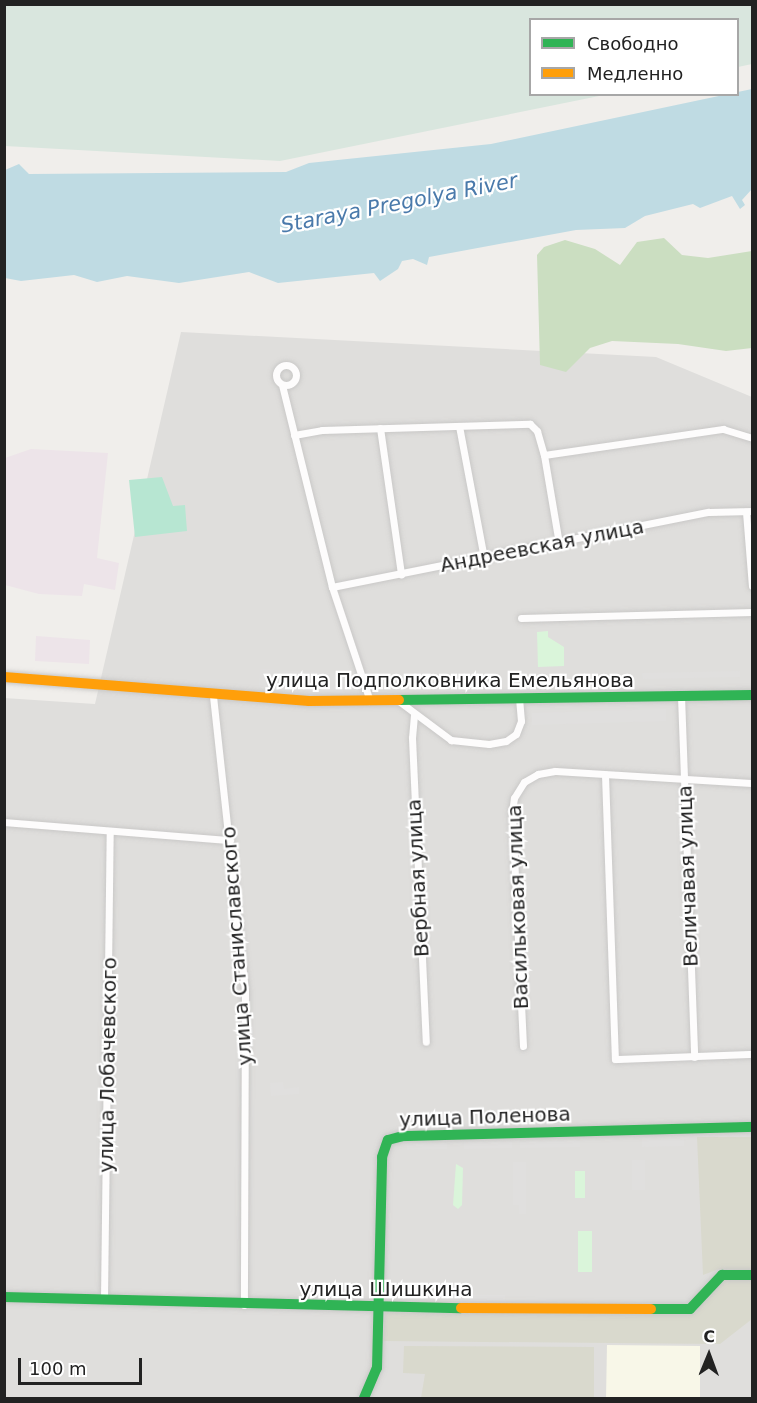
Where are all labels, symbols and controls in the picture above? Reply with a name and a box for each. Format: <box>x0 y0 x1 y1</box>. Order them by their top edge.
legend <box>529 18 739 96</box>
text: Свободно <box>587 33 679 54</box>
text: Медленно <box>587 63 683 84</box>
water label: Staraya Pregolya River <box>279 168 519 238</box>
street label: Андреевская улица <box>438 514 646 578</box>
street label: улица Подполковника Емельянова <box>266 668 634 692</box>
street label: Величавая улица <box>673 785 703 967</box>
street label: Вербная улица <box>402 798 434 958</box>
street label: Васильковая улица <box>502 804 534 1010</box>
street label: улица Станиславского <box>217 826 257 1066</box>
street label: улица Лобачевского <box>94 957 122 1173</box>
street label: улица Поленова <box>399 1102 571 1132</box>
street label: улица Шишкина <box>300 1277 472 1301</box>
north arrow <box>679 1325 739 1385</box>
text: С <box>703 1327 715 1346</box>
scale bar <box>21 1346 146 1384</box>
text: 100 m <box>29 1358 87 1379</box>

